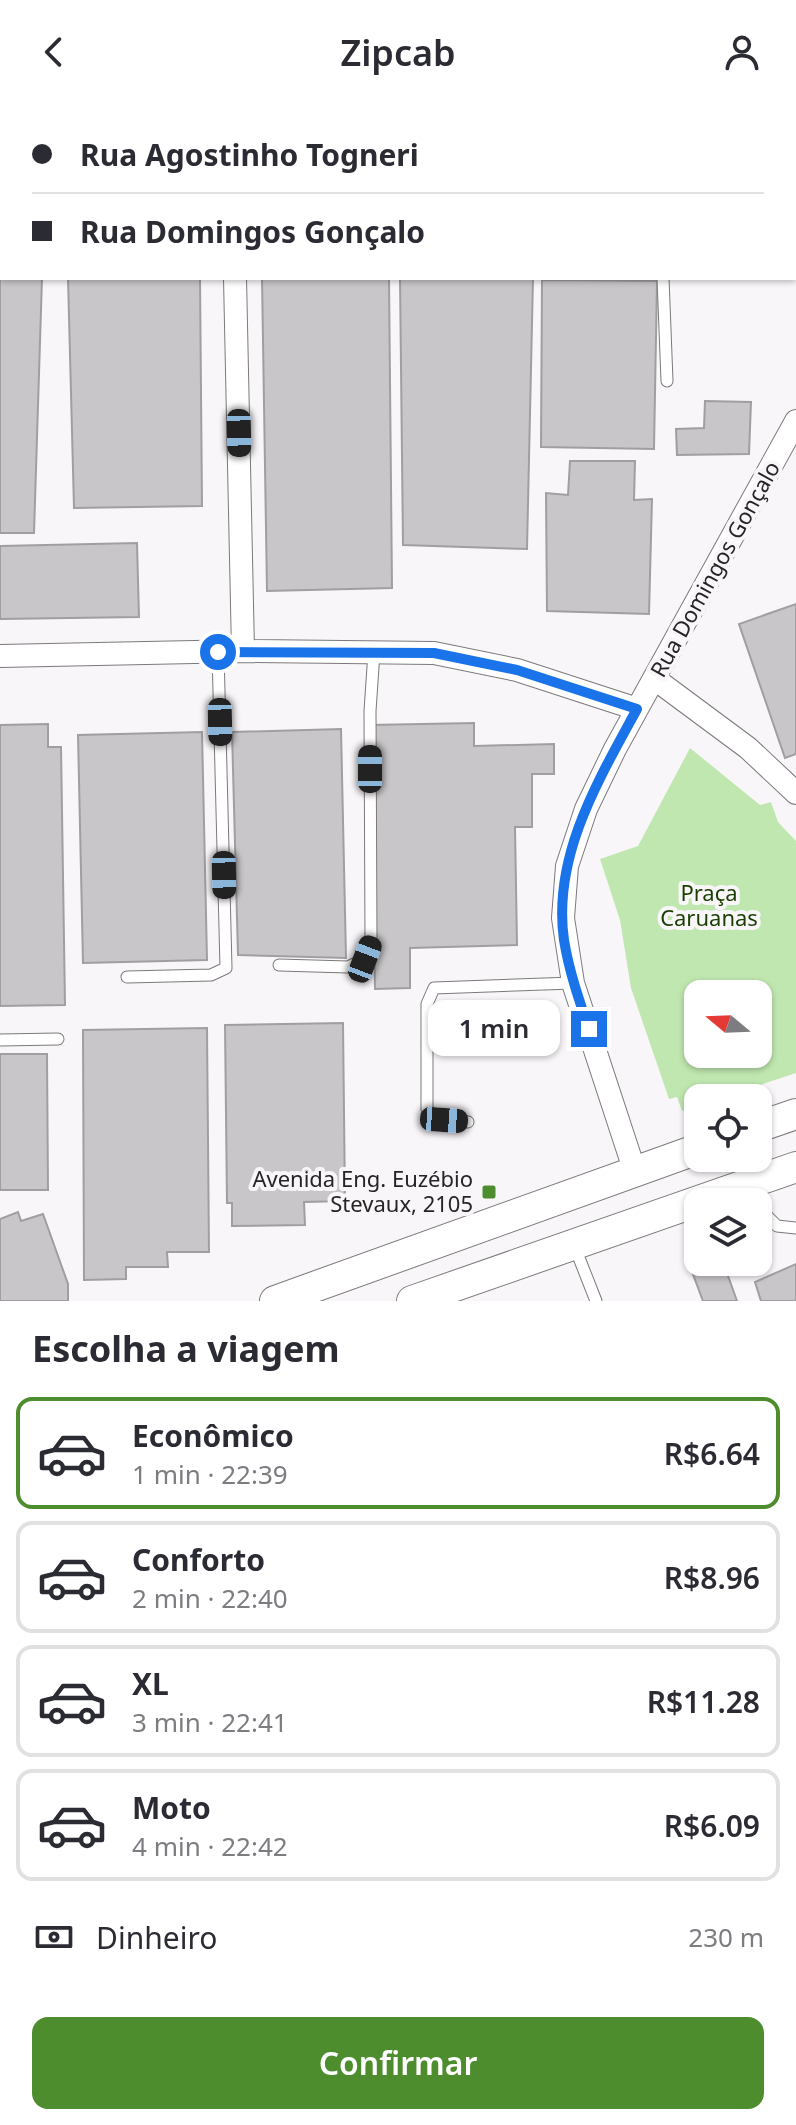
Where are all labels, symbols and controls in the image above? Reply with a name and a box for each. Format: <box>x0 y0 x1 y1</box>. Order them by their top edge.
text: Zipcab <box>340 28 456 77</box>
icon: back <box>32 30 76 74</box>
icon: person <box>720 30 764 74</box>
text: Rua Agostinho Togneri <box>80 134 419 175</box>
text: Rua Domingos Gonçalo <box>80 211 425 252</box>
car <box>227 409 251 457</box>
street label: Rua Domingos Gonçalo <box>642 455 786 682</box>
route start <box>200 634 236 670</box>
car <box>208 698 232 746</box>
car <box>358 745 382 793</box>
car <box>212 851 236 899</box>
park label: Praça Caruanas <box>660 877 758 932</box>
car <box>345 932 385 986</box>
north arrow <box>684 980 772 1068</box>
map controls <box>684 980 772 1276</box>
callout: 1 min <box>429 1001 561 1057</box>
text: 1 min <box>459 1010 529 1046</box>
route end <box>571 1011 607 1047</box>
button: locate <box>684 1084 772 1172</box>
car <box>419 1106 469 1134</box>
place label: Avenida Eng. Euzébio Stevaux, 2105 <box>252 1163 473 1218</box>
marker: Avenida Eng. Euzébio Stevaux, 2105 <box>480 1183 498 1201</box>
button: layers <box>684 1188 772 1276</box>
text: Escolha a viagem <box>32 1324 340 1373</box>
text: Econômico <box>132 1415 294 1456</box>
icon: car <box>36 1417 108 1489</box>
text: R$6.64 <box>664 1433 760 1474</box>
text: 1 min · 22:39 <box>132 1456 288 1492</box>
text: Conforto <box>132 1539 265 1580</box>
icon: car <box>36 1541 108 1613</box>
text: R$8.96 <box>664 1557 760 1598</box>
text: 2 min · 22:40 <box>132 1580 288 1616</box>
text: XL <box>132 1663 169 1704</box>
icon: car <box>36 1665 108 1737</box>
text: R$11.28 <box>647 1681 760 1722</box>
text: 3 min · 22:41 <box>132 1704 288 1740</box>
text: Moto <box>132 1787 211 1828</box>
icon: car <box>36 1789 108 1861</box>
text: R$6.09 <box>664 1805 760 1846</box>
text: 4 min · 22:42 <box>132 1828 288 1864</box>
icon: cash <box>32 1915 76 1959</box>
text: Dinheiro <box>96 1917 217 1958</box>
text: 230 m <box>688 1919 764 1955</box>
button: Confirmar <box>32 2017 764 2109</box>

